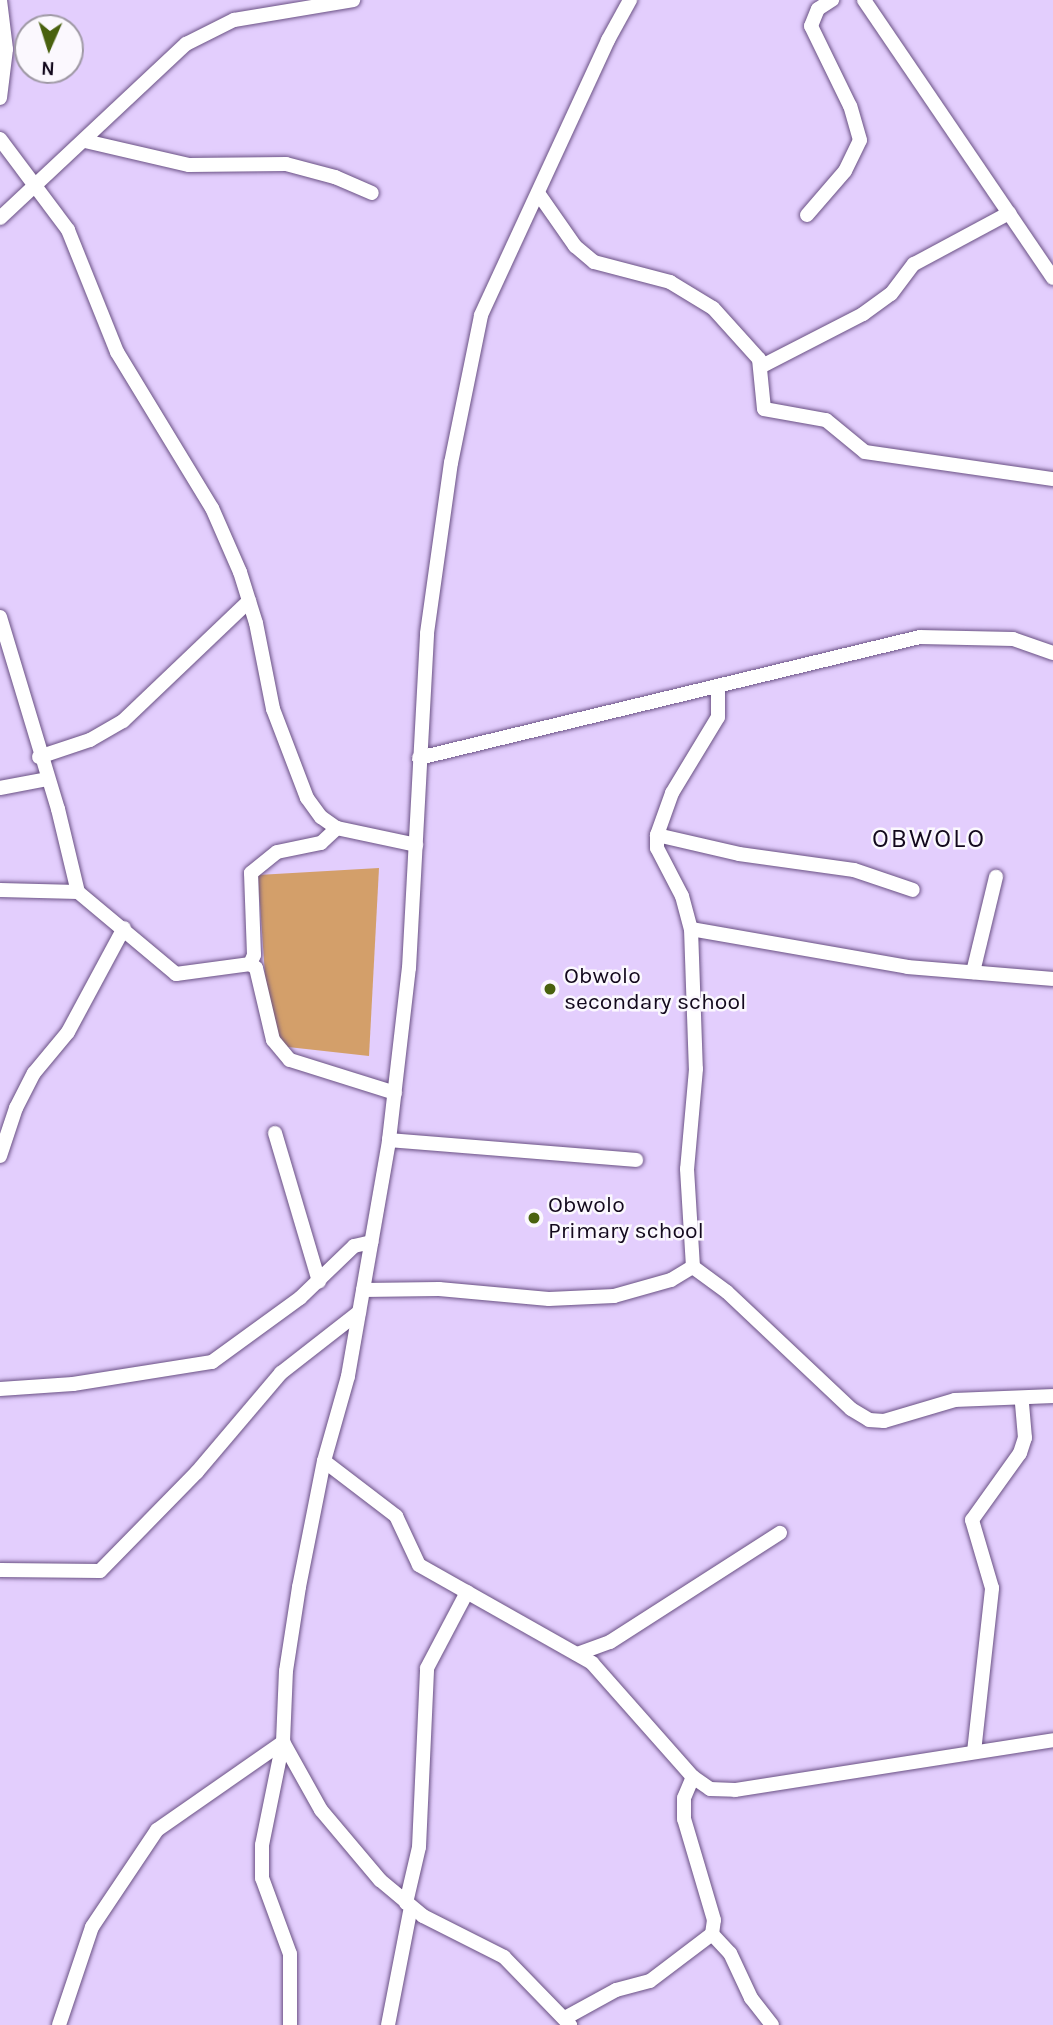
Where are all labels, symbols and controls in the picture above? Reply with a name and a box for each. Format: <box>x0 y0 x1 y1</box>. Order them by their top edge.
north arrow <box>14 14 84 84</box>
text: N <box>41 57 55 79</box>
district label: OBWOLO <box>873 823 985 855</box>
place label: Obwolo secondary school <box>564 962 746 1016</box>
marker: Obwolo secondary school <box>542 981 558 997</box>
place label: Obwolo Primary school <box>548 1191 704 1245</box>
marker: Obwolo Primary school <box>526 1210 542 1226</box>

